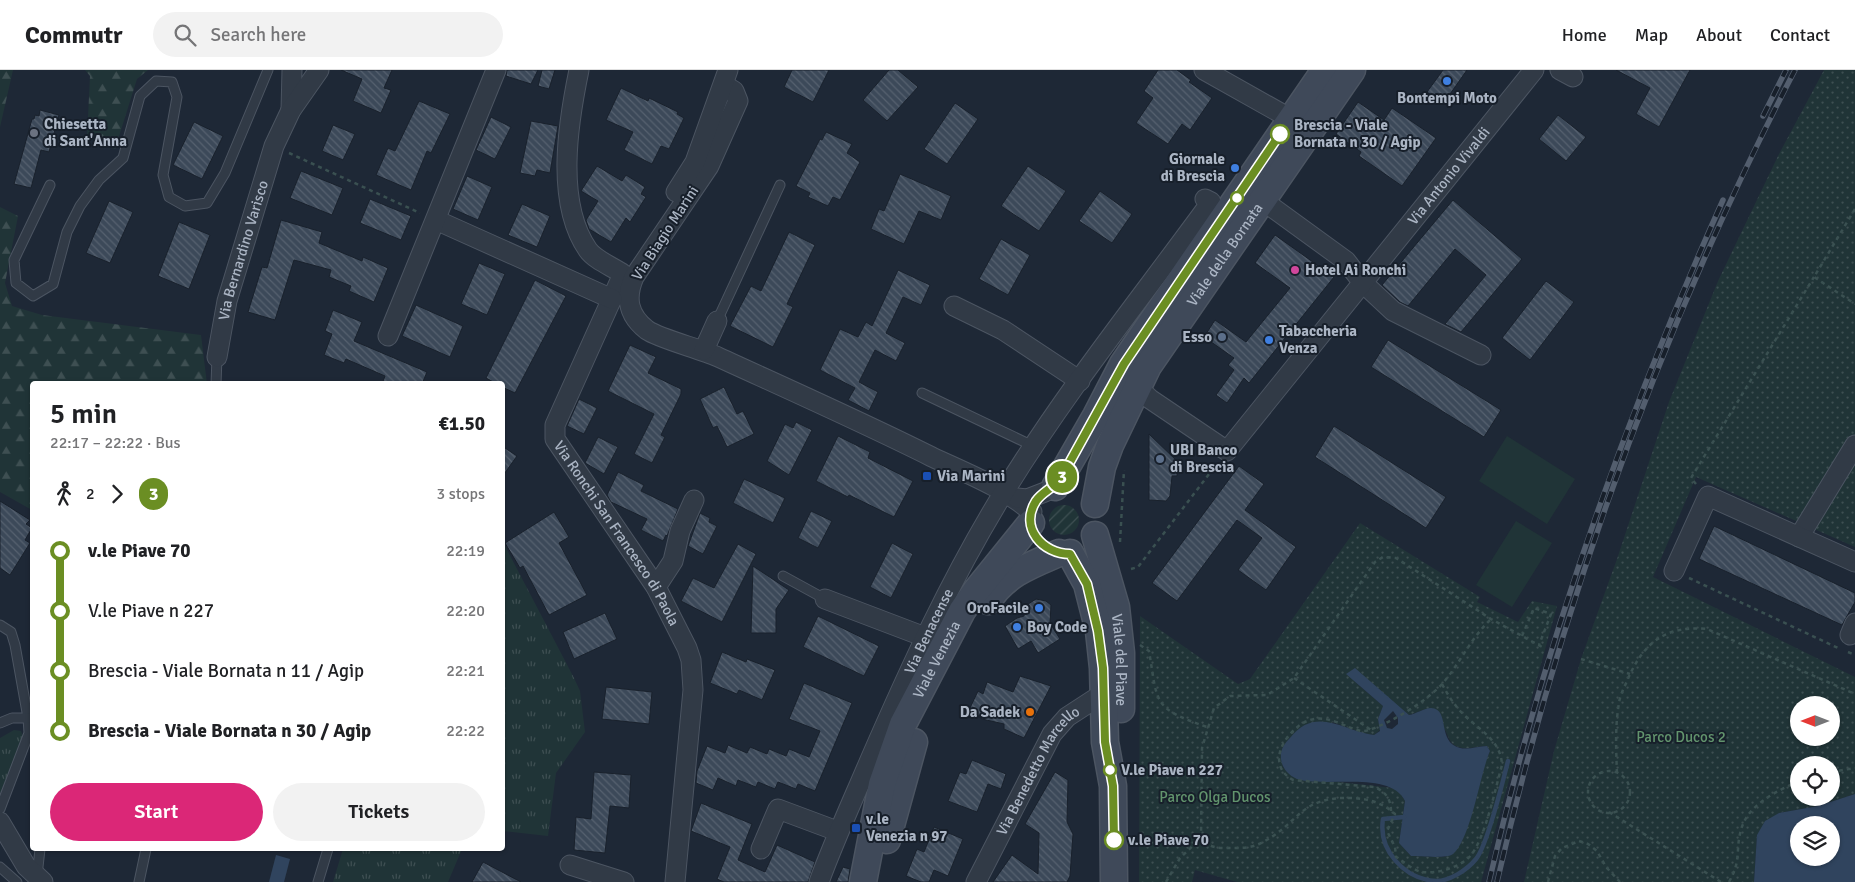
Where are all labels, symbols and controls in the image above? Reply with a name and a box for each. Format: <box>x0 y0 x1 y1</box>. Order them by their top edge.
search box <box>153 12 503 57</box>
text: Commutr <box>25 20 123 50</box>
icon: search <box>171 21 199 49</box>
text: Search here <box>211 23 306 47</box>
text: Home <box>1562 24 1607 46</box>
text: Map <box>1635 24 1668 46</box>
text: About <box>1696 24 1742 46</box>
text: Contact <box>1770 24 1830 46</box>
marker: Bontempi Moto <box>1441 75 1453 87</box>
place label: Bontempi Moto <box>1397 89 1497 107</box>
place label: Chiesetta di Sant'Anna <box>44 115 127 150</box>
place label: Brescia - Viale Bornata n 30 / Agip <box>1294 116 1420 151</box>
street label: Via Antonio Vivaldi <box>1404 123 1494 228</box>
marker: Brescia - Viale Bornata n 30 / Agip <box>1270 124 1290 144</box>
marker: Chiesetta di Sant'Anna <box>28 127 40 139</box>
place label: Giornale di Brescia <box>1161 150 1225 185</box>
marker: Giornale di Brescia <box>1229 162 1241 174</box>
street label: Via Bernardino Varisco <box>215 178 272 322</box>
street label: Via Biagio Marini <box>628 182 702 284</box>
unlabelled marker <box>1230 191 1244 205</box>
street label: Viale della Bornata <box>1183 200 1267 310</box>
place label: Hotel Ai Ronchi <box>1305 261 1406 279</box>
marker: Hotel Ai Ronchi <box>1289 264 1301 276</box>
place label: Tabaccheria Venza <box>1279 322 1357 357</box>
place label: Esso <box>1182 328 1212 346</box>
marker: Esso <box>1216 331 1228 343</box>
marker: Tabaccheria Venza <box>1263 334 1275 346</box>
text: 5 min <box>50 397 117 431</box>
text: €1.50 <box>439 412 485 436</box>
text: 22:17 – 22:22 · Bus <box>50 433 181 453</box>
street label: Via Ronchi San Francesco di Paola <box>550 437 683 629</box>
place label: UBI Banco di Brescia <box>1170 441 1237 476</box>
marker: UBI Banco di Brescia <box>1154 453 1166 465</box>
line badge: 3 <box>1046 461 1078 493</box>
text: 3 <box>1057 466 1067 488</box>
place label: Via Marini <box>937 467 1005 485</box>
marker: Via Marini <box>921 470 933 482</box>
icon: walk <box>50 480 78 508</box>
icon: forward <box>103 480 131 508</box>
text: 3 <box>149 483 158 505</box>
text: 2 <box>86 484 95 504</box>
text: 3 stops <box>437 484 485 504</box>
text: v.le Piave 70 <box>88 539 191 563</box>
text: 22:19 <box>446 541 485 561</box>
street label: Via Benacense <box>901 585 957 677</box>
text: V.le Piave n 227 <box>88 599 214 623</box>
place label: OroFacile <box>967 599 1029 617</box>
text: 22:20 <box>446 601 485 621</box>
marker: OroFacile <box>1033 602 1045 614</box>
street label: Viale del Piave <box>1108 613 1130 706</box>
street label: Viale Venezia <box>909 618 964 701</box>
place label: Boy Code <box>1027 618 1087 636</box>
marker: Boy Code <box>1011 621 1023 633</box>
text: Brescia - Viale Bornata n 11 / Agip <box>88 659 364 683</box>
text: 22:21 <box>446 661 485 681</box>
north arrow <box>1790 696 1840 746</box>
map controls <box>1790 696 1840 866</box>
street label: Via Benedetto Marcello <box>993 702 1083 838</box>
place label: Da Sadek <box>960 703 1020 721</box>
marker: Da Sadek <box>1024 706 1036 718</box>
text: Brescia - Viale Bornata n 30 / Agip <box>88 719 371 743</box>
text: 22:22 <box>446 721 485 741</box>
park label: Parco Ducos 2 <box>1636 728 1726 746</box>
button: locate <box>1790 756 1840 806</box>
place label: V.le Piave n 227 <box>1121 761 1223 779</box>
marker: V.le Piave n 227 <box>1103 763 1117 777</box>
button: Start <box>50 783 263 841</box>
button: Tickets <box>273 783 485 841</box>
park label: Parco Olga Ducos <box>1159 788 1271 806</box>
place label: v.le Venezia n 97 <box>865 810 947 845</box>
button: layers <box>1790 816 1840 866</box>
marker: v.le Venezia n 97 <box>850 822 862 834</box>
marker: v.le Piave 70 <box>1104 830 1124 850</box>
place label: v.le Piave 70 <box>1127 831 1209 849</box>

